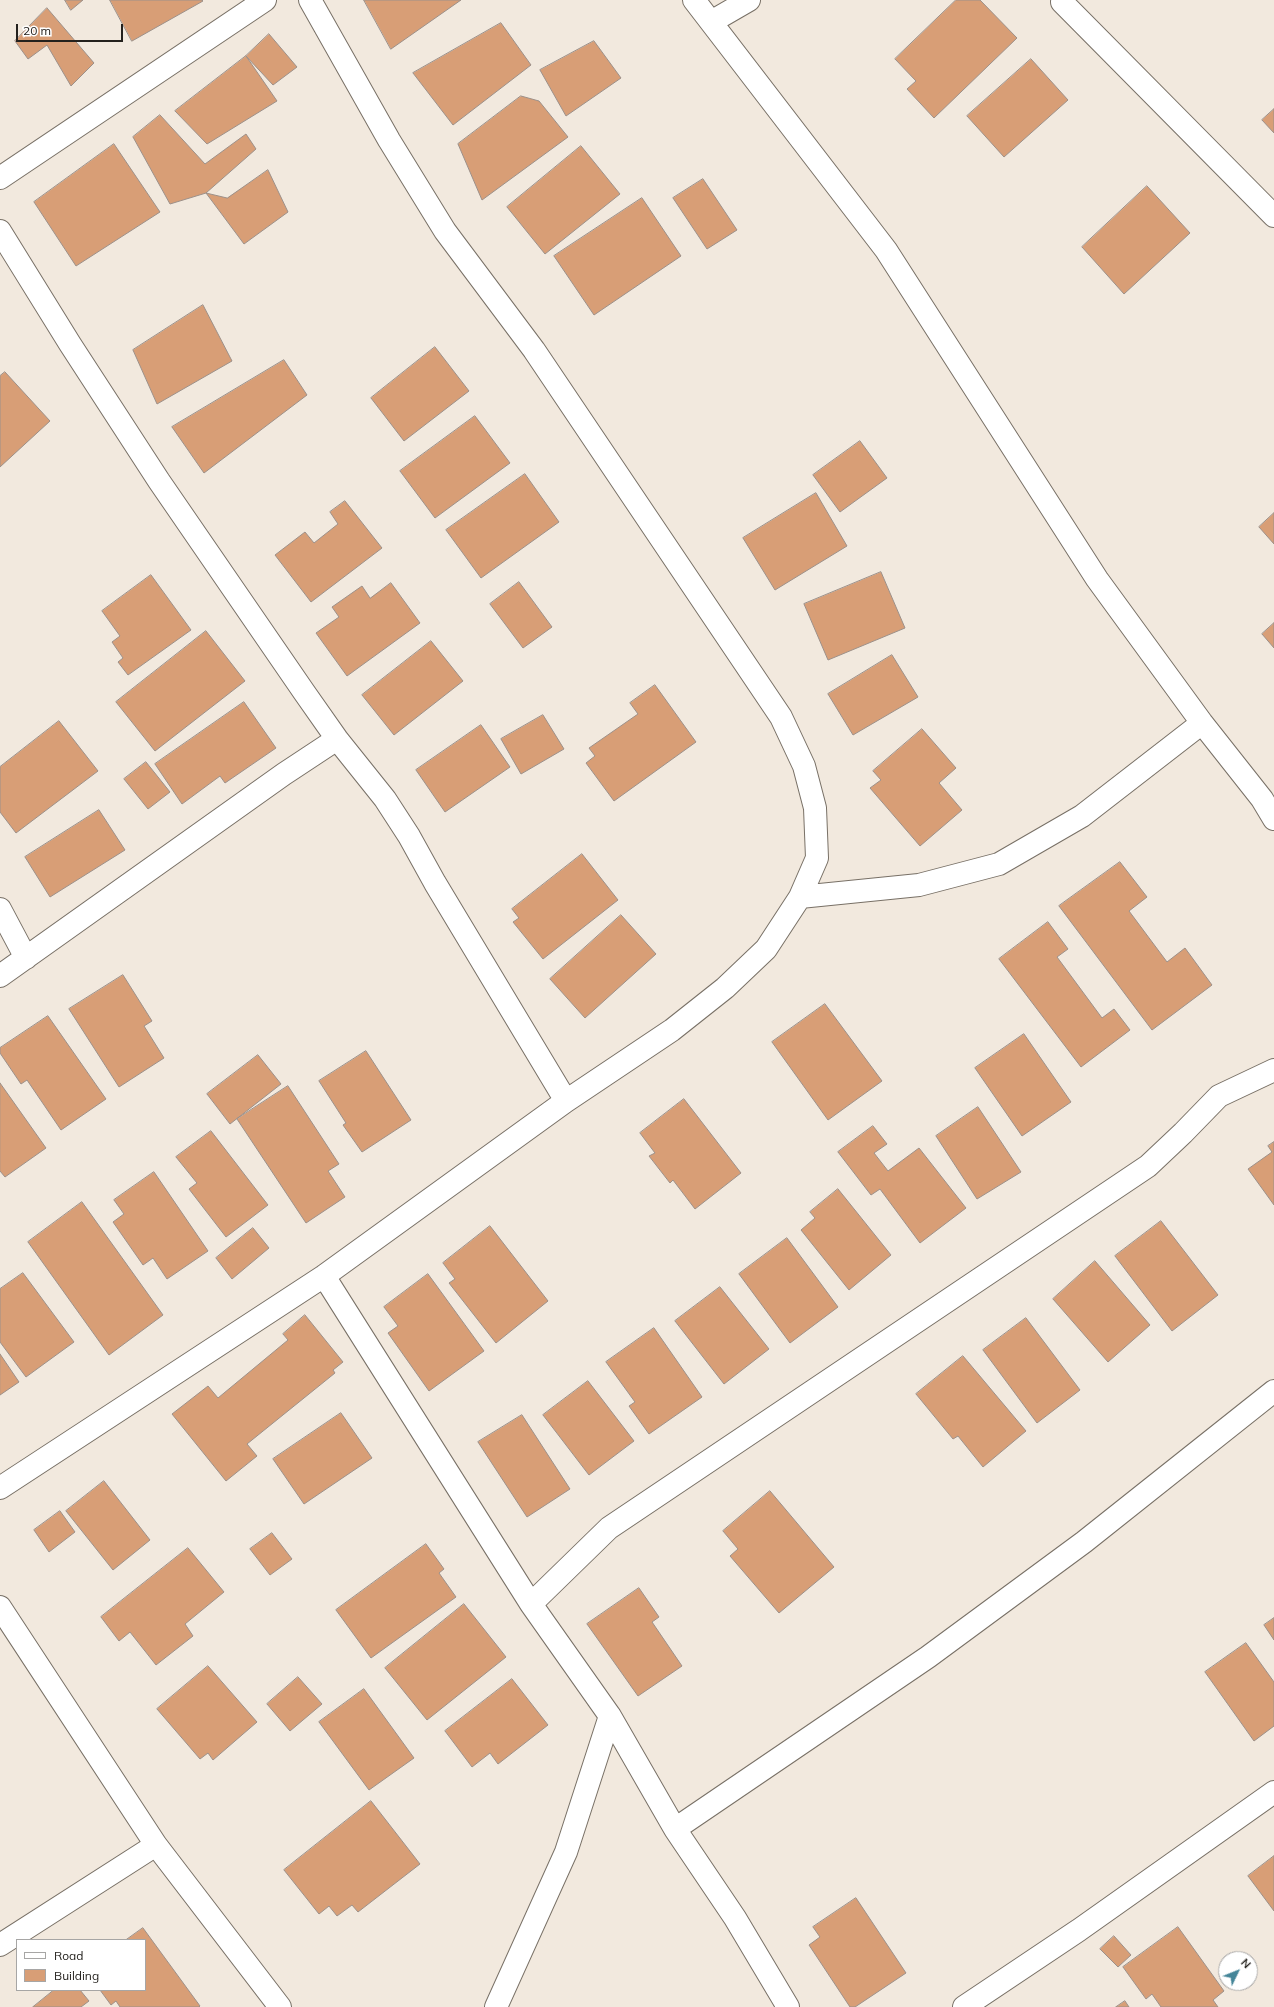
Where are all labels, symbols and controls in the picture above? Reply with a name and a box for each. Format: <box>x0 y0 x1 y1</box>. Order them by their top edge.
scale bar <box>18 16 125 42</box>
text: 20 m <box>23 23 51 38</box>
legend <box>16 1939 146 1991</box>
text: Road <box>54 1948 83 1963</box>
north arrow <box>1218 1951 1258 1991</box>
text: N <box>1238 1956 1254 1971</box>
text: Building <box>54 1968 99 1983</box>

